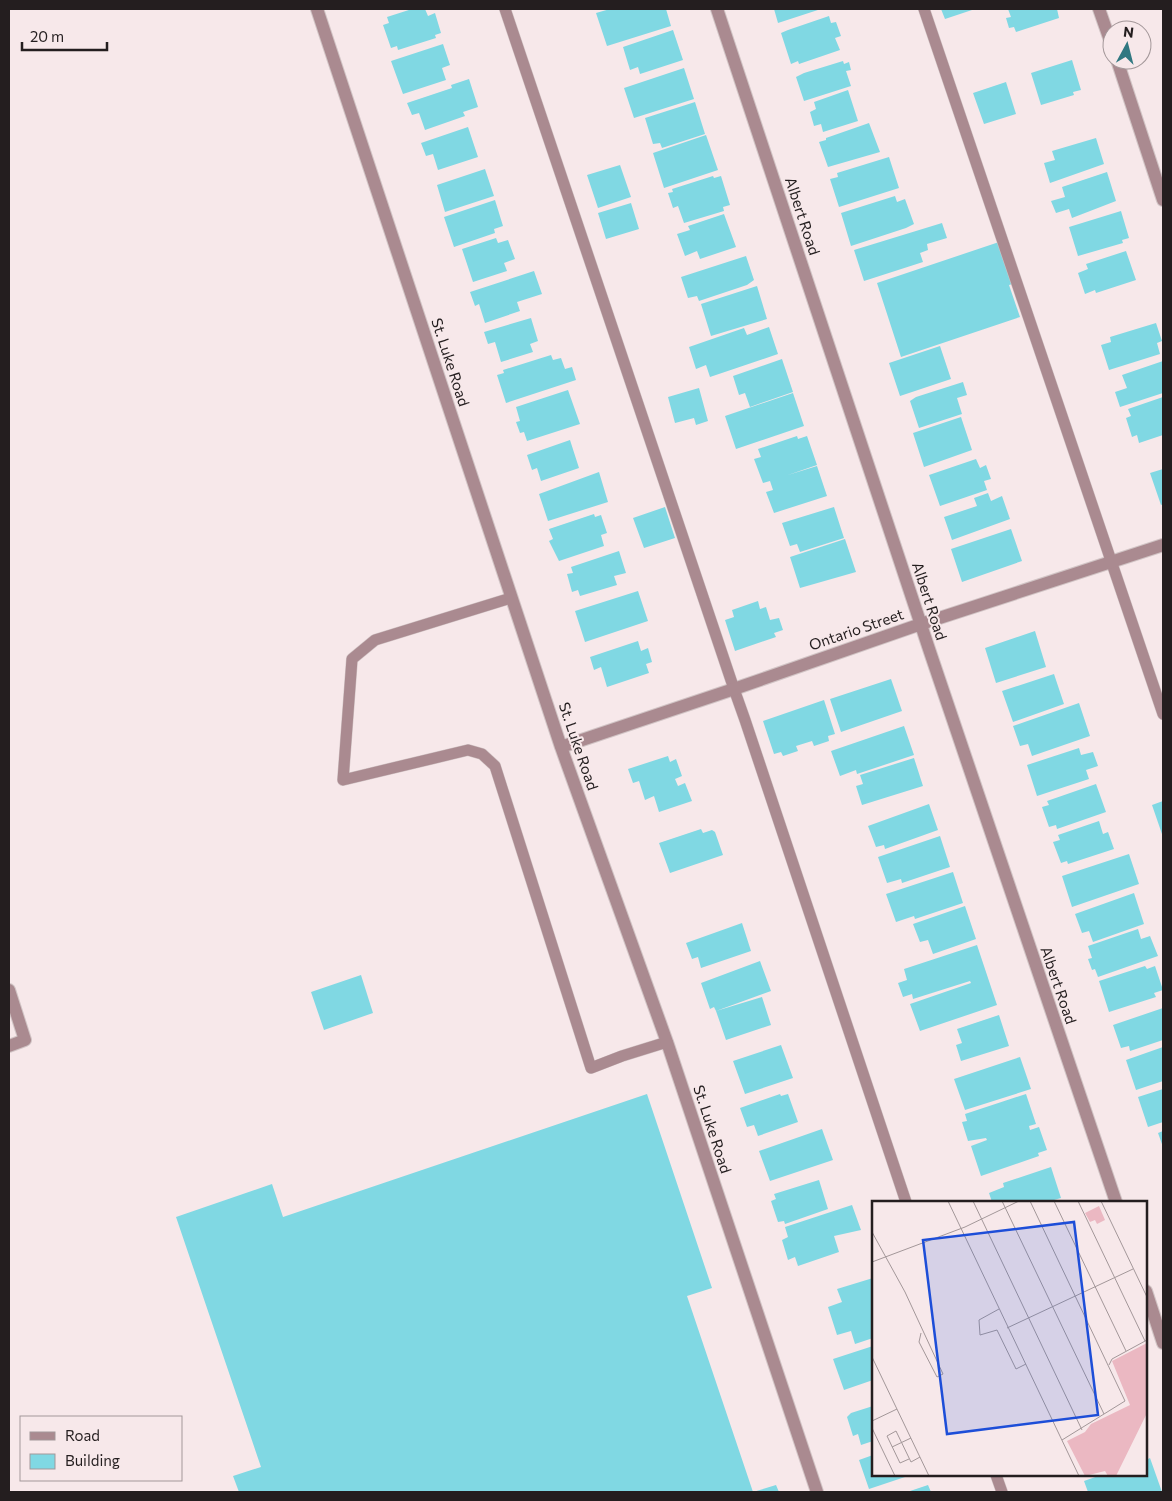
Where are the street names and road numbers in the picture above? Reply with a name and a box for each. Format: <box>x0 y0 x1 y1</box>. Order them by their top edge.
street label: Albert Road <box>782 175 824 257</box>
street label: St. Luke Road <box>428 316 474 408</box>
street label: Albert Road <box>909 560 951 642</box>
street label: Ontario Street <box>806 604 906 654</box>
street label: St. Luke Road <box>556 700 602 792</box>
street label: Albert Road <box>1037 944 1081 1026</box>
street label: St. Luke Road <box>690 1083 736 1175</box>

